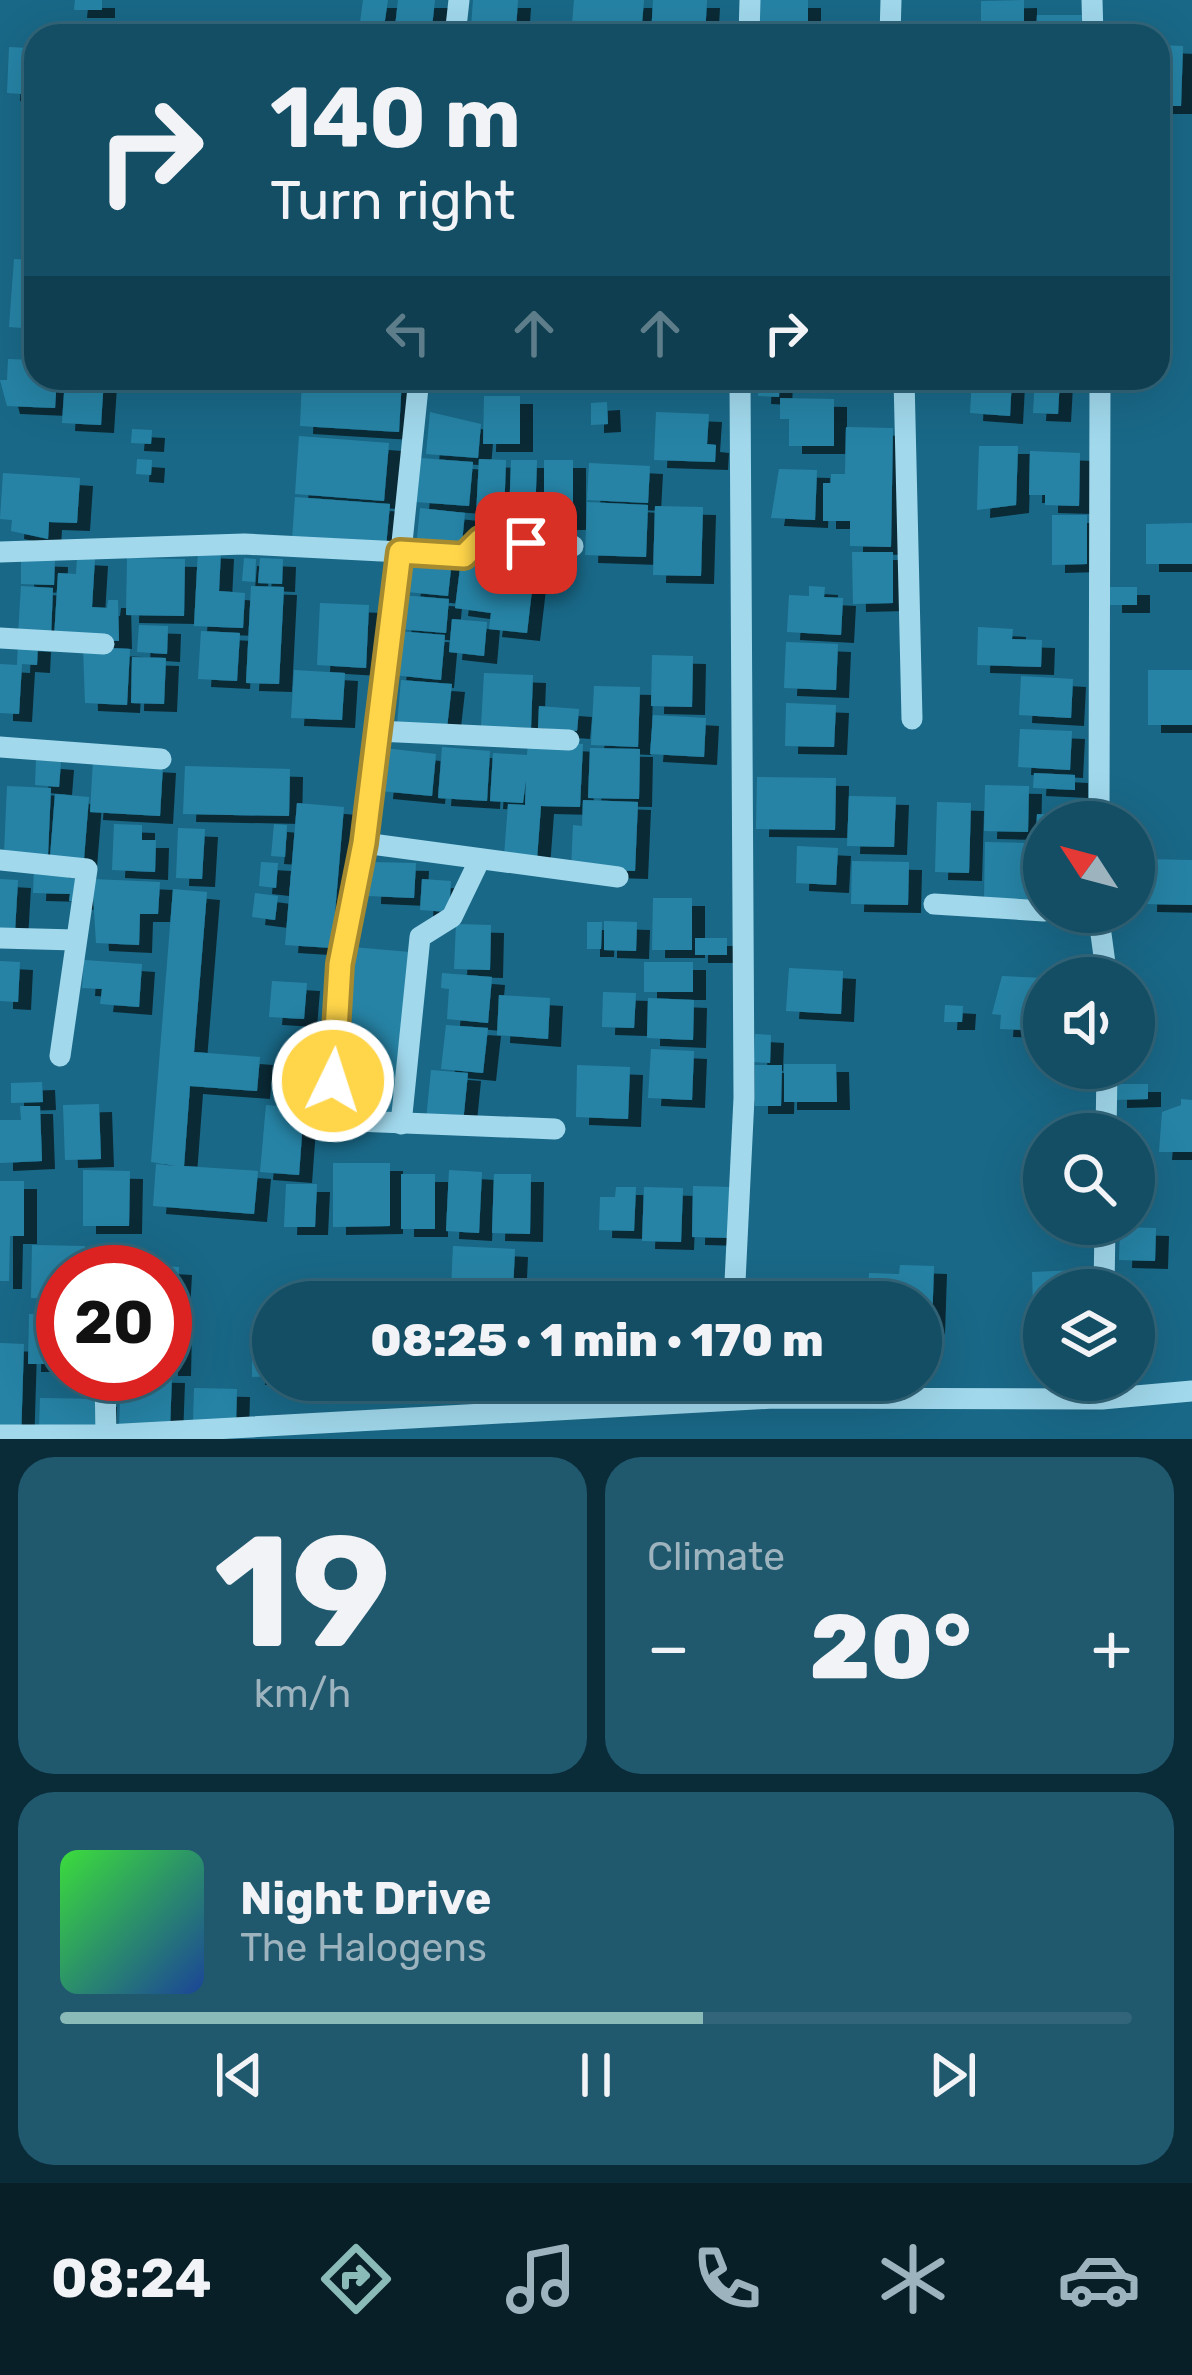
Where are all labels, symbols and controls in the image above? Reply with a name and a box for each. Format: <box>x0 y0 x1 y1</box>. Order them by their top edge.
text: 140 m <box>270 68 521 168</box>
icon: right <box>72 72 228 228</box>
text: Turn right <box>270 169 515 233</box>
icon: left <box>375 300 441 366</box>
icon: ahead <box>501 300 567 366</box>
icon: ahead <box>627 300 693 366</box>
icon: right <box>753 300 819 366</box>
pin <box>475 492 577 594</box>
icon: arrive <box>493 510 559 576</box>
north arrow <box>1023 801 1155 933</box>
map controls <box>1023 801 1155 1401</box>
button: sound <box>1023 957 1155 1089</box>
position arrow <box>270 1018 396 1144</box>
button: search <box>1023 1113 1155 1245</box>
speed limit sign: 20 <box>36 1245 192 1401</box>
button: layers <box>1023 1269 1155 1401</box>
text: 08:25 · 1 min · 170 m <box>370 1314 824 1367</box>
text: 19 <box>214 1500 391 1685</box>
text: Climate <box>647 1534 785 1580</box>
text: 20° <box>810 1594 971 1701</box>
text: − <box>647 1608 690 1687</box>
text: + <box>1091 1608 1132 1687</box>
text: km/h <box>254 1671 351 1717</box>
text: Night Drive <box>240 1872 492 1925</box>
text: The Halogens <box>240 1925 487 1971</box>
icon: previous <box>206 2042 272 2108</box>
icon: pause <box>563 2042 629 2108</box>
icon: next <box>920 2042 986 2108</box>
icon: directions <box>314 2237 398 2321</box>
icon: music <box>499 2237 583 2321</box>
icon: phone <box>685 2237 769 2321</box>
icon: climate <box>871 2237 955 2321</box>
icon: car <box>1057 2237 1141 2321</box>
text: 08:24 <box>51 2247 212 2311</box>

